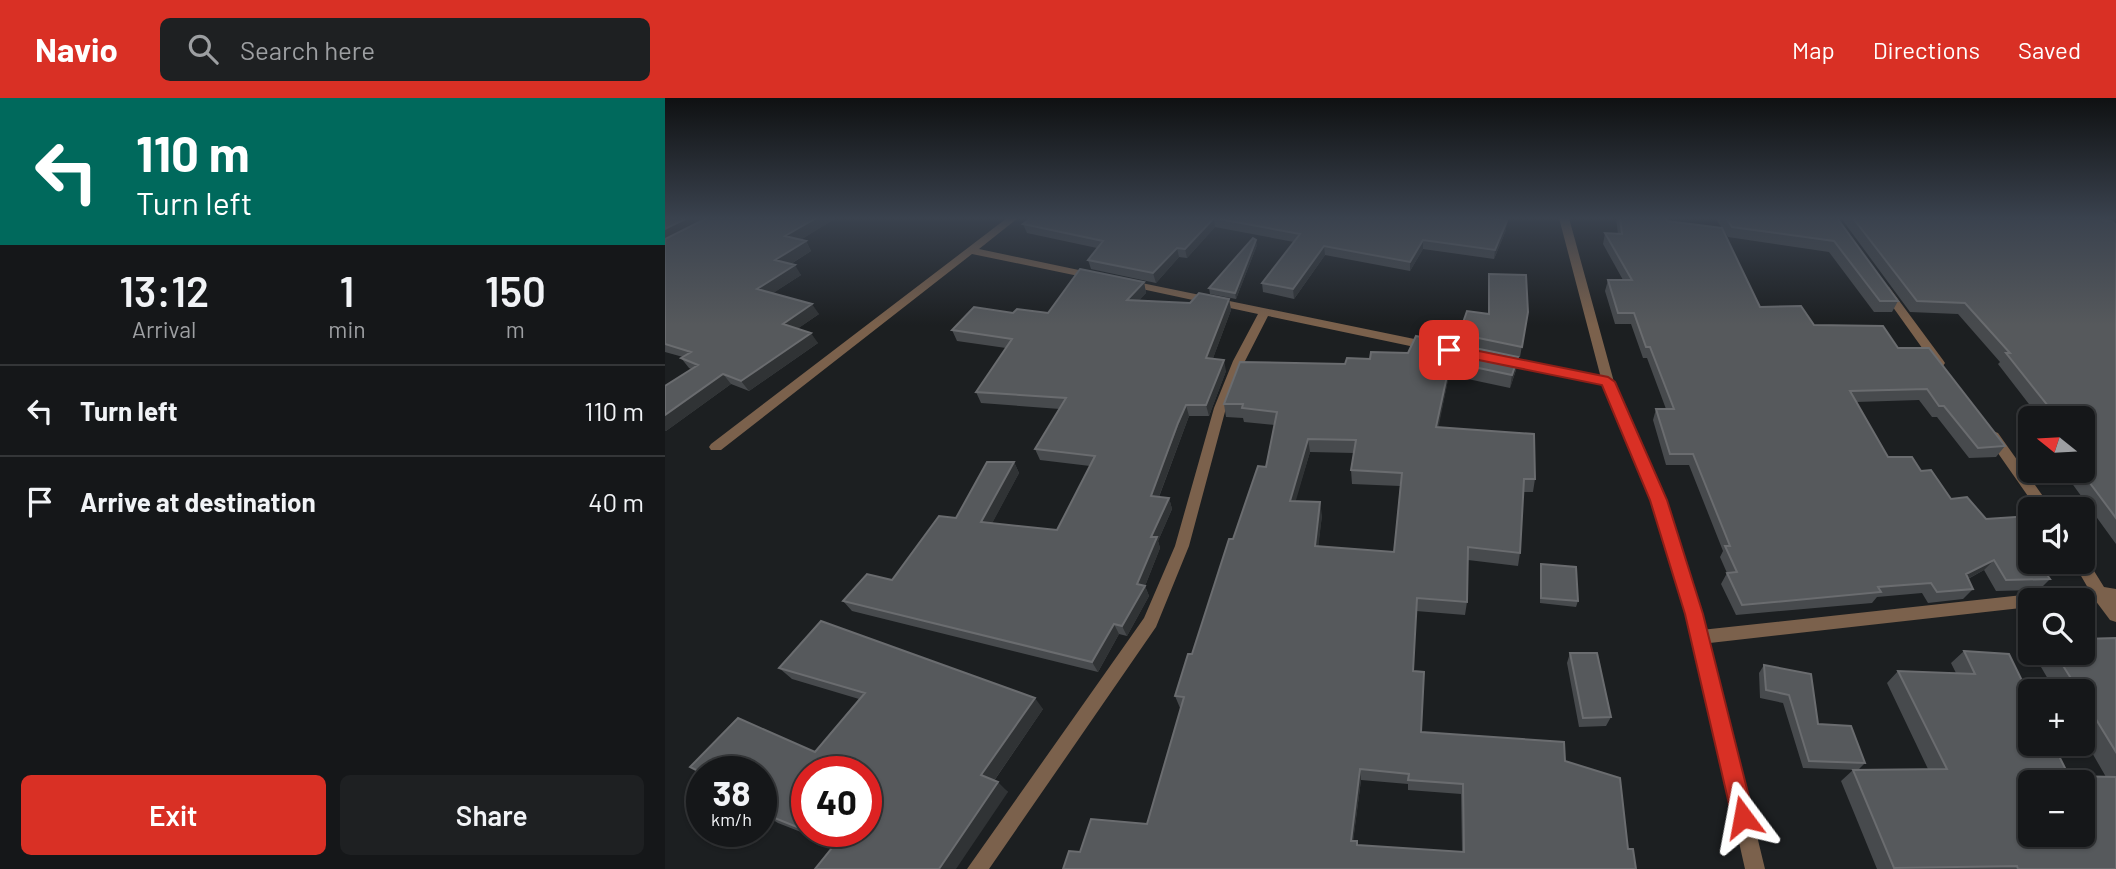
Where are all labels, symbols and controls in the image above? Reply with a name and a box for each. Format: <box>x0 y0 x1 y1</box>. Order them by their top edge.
search box <box>160 18 650 81</box>
text: Navio <box>35 29 118 69</box>
icon: search <box>184 30 222 68</box>
text: Search here <box>240 34 375 65</box>
text: Map <box>1792 35 1835 64</box>
text: Directions <box>1873 35 1980 64</box>
text: Saved <box>2018 35 2081 64</box>
text: 110 m <box>136 123 250 182</box>
icon: left <box>21 126 112 217</box>
text: Turn left <box>136 183 253 221</box>
text: 13:12 <box>119 265 209 315</box>
text: 1 <box>340 265 354 315</box>
text: 150 <box>485 265 546 315</box>
text: Arrival <box>132 315 196 343</box>
text: min <box>328 315 366 343</box>
text: m <box>506 315 525 343</box>
pin <box>1419 320 1479 380</box>
icon: arrive <box>1430 331 1468 369</box>
icon: left <box>21 392 59 430</box>
text: Turn left <box>80 395 178 426</box>
text: 110 m <box>584 395 644 426</box>
north arrow <box>2018 406 2095 483</box>
map controls <box>2018 406 2095 847</box>
icon: arrive <box>21 483 59 521</box>
text: Arrive at destination <box>80 486 316 517</box>
text: 40 m <box>588 486 644 517</box>
button: sound <box>2018 497 2095 574</box>
button: search <box>2018 588 2095 665</box>
button: + <box>2018 679 2095 756</box>
speed limit sign: 40 <box>791 756 882 847</box>
button: − <box>2018 770 2095 847</box>
text: 38 <box>713 771 750 813</box>
button: Exit <box>21 775 326 855</box>
button: Share <box>340 775 644 855</box>
position arrow <box>1706 780 1780 854</box>
text: km/h <box>711 808 752 830</box>

